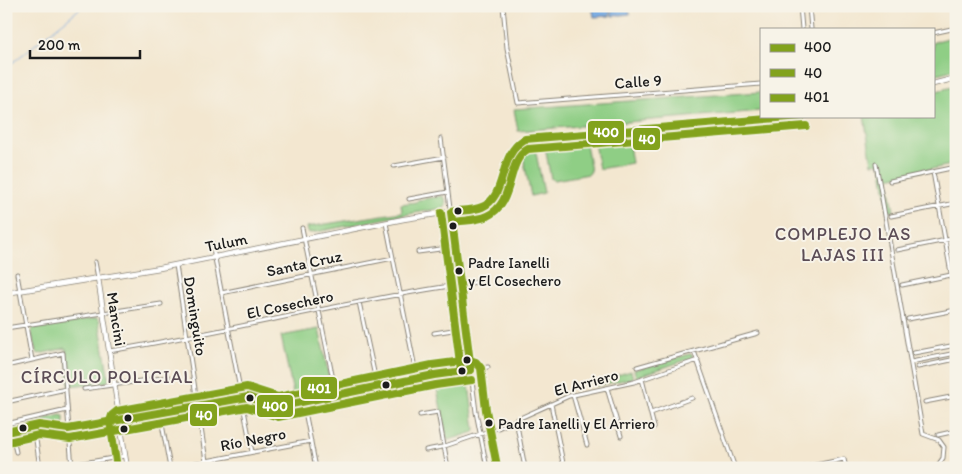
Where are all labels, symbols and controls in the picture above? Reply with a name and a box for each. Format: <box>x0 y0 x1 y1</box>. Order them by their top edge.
scale bar <box>30 28 140 60</box>
legend <box>760 28 934 118</box>
text: 200 m <box>38 36 81 54</box>
text: 400 <box>804 38 832 56</box>
text: 40 <box>804 64 822 82</box>
street label: Calle 9 <box>614 70 662 93</box>
text: 401 <box>804 88 829 106</box>
line badge: 400 <box>587 120 625 144</box>
text: 400 <box>593 124 619 141</box>
line badge: 40 <box>632 127 661 151</box>
text: 40 <box>638 131 656 148</box>
unlabelled marker <box>453 206 463 216</box>
unlabelled marker <box>448 221 458 231</box>
district label: COMPLEJO LAS LAJAS III <box>775 223 911 266</box>
street label: Tulum <box>203 229 249 256</box>
street label: Santa Cruz <box>265 246 344 281</box>
place label: Padre Ianelli y El Cosechero <box>468 254 561 290</box>
marker: Padre Ianelli y El Cosechero <box>454 266 464 276</box>
street label: Dominguito <box>180 275 211 357</box>
street label: El Cosechero <box>245 286 335 323</box>
street label: Mancini <box>103 291 130 347</box>
unlabelled marker <box>462 355 472 365</box>
street label: El Arriero <box>552 365 620 400</box>
district label: CÍRCULO POLICIAL <box>21 366 193 388</box>
unlabelled marker <box>457 366 467 376</box>
line badge: 401 <box>300 376 338 400</box>
text: 401 <box>307 380 331 397</box>
unlabelled marker <box>381 380 391 390</box>
unlabelled marker <box>245 393 255 403</box>
line badge: 400 <box>256 394 294 418</box>
text: 400 <box>262 398 288 415</box>
line badge: 40 <box>189 403 218 427</box>
text: 40 <box>195 407 213 424</box>
unlabelled marker <box>123 413 133 423</box>
place label: Padre Ianelli y El Arriero <box>498 415 655 433</box>
marker: Padre Ianelli y El Arriero <box>484 418 494 428</box>
unlabelled marker <box>18 423 28 433</box>
unlabelled marker <box>119 424 129 434</box>
street label: Río Negro <box>219 424 287 455</box>

